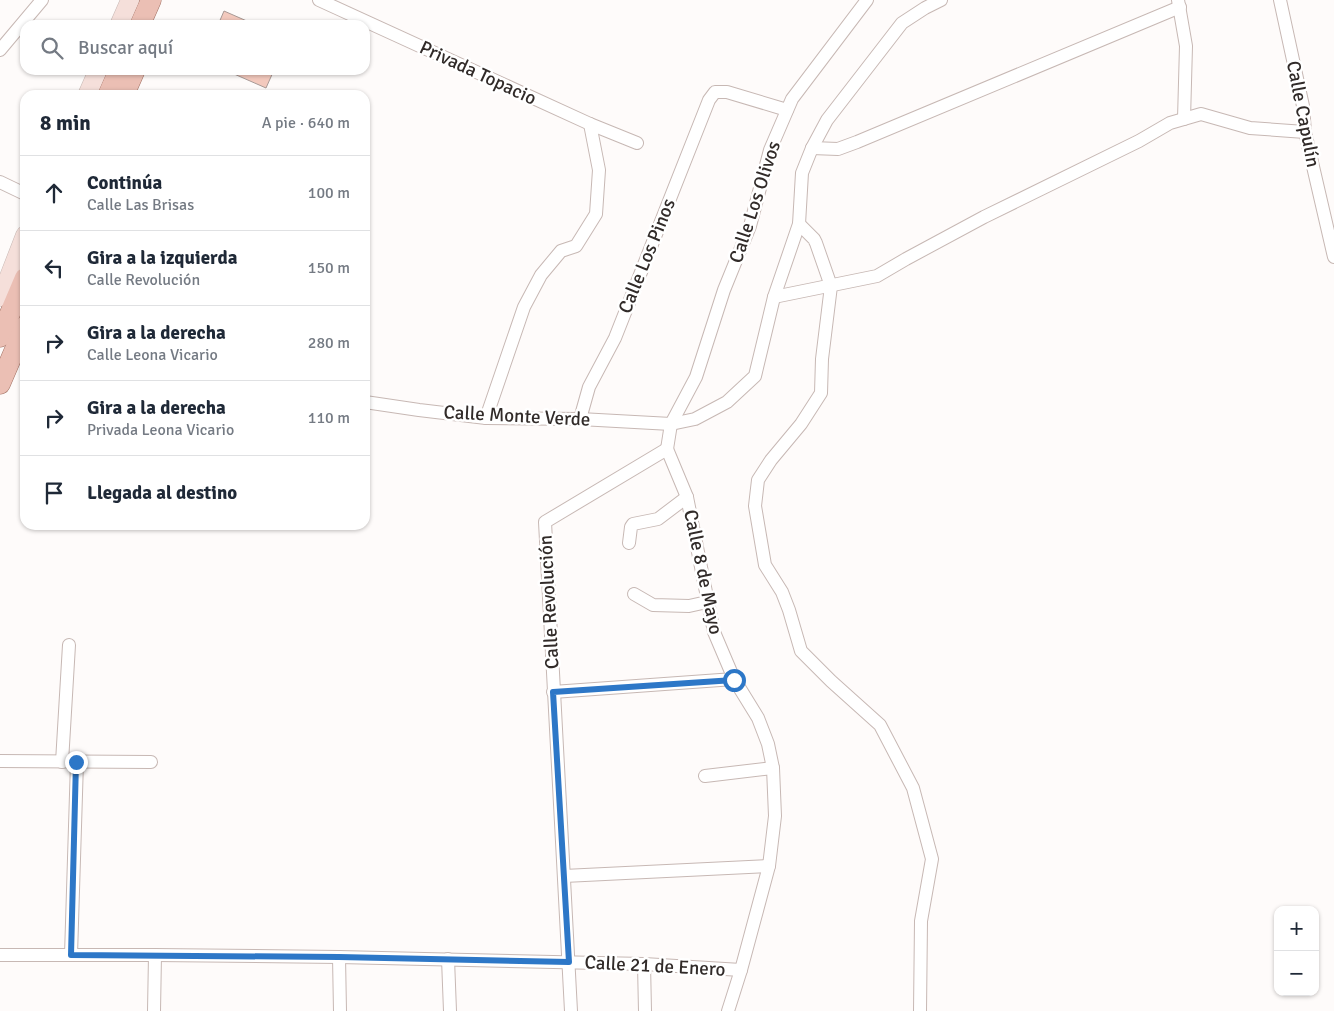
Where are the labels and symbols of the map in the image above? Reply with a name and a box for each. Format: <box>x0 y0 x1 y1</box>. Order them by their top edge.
street label: Privada Topacio <box>416 35 540 111</box>
street label: Calle Capulín <box>1281 59 1325 169</box>
street label: Calle Los Olivos <box>724 138 786 266</box>
street label: Calle Los Pinos <box>613 195 681 317</box>
street label: Calle Monte Verde <box>443 400 591 432</box>
street label: Calle 8 de Mayo <box>678 507 728 637</box>
street label: Calle Revolución <box>533 534 565 670</box>
route start <box>723 669 746 692</box>
route end <box>65 751 88 774</box>
street label: Calle 21 de Enero <box>584 950 726 982</box>

